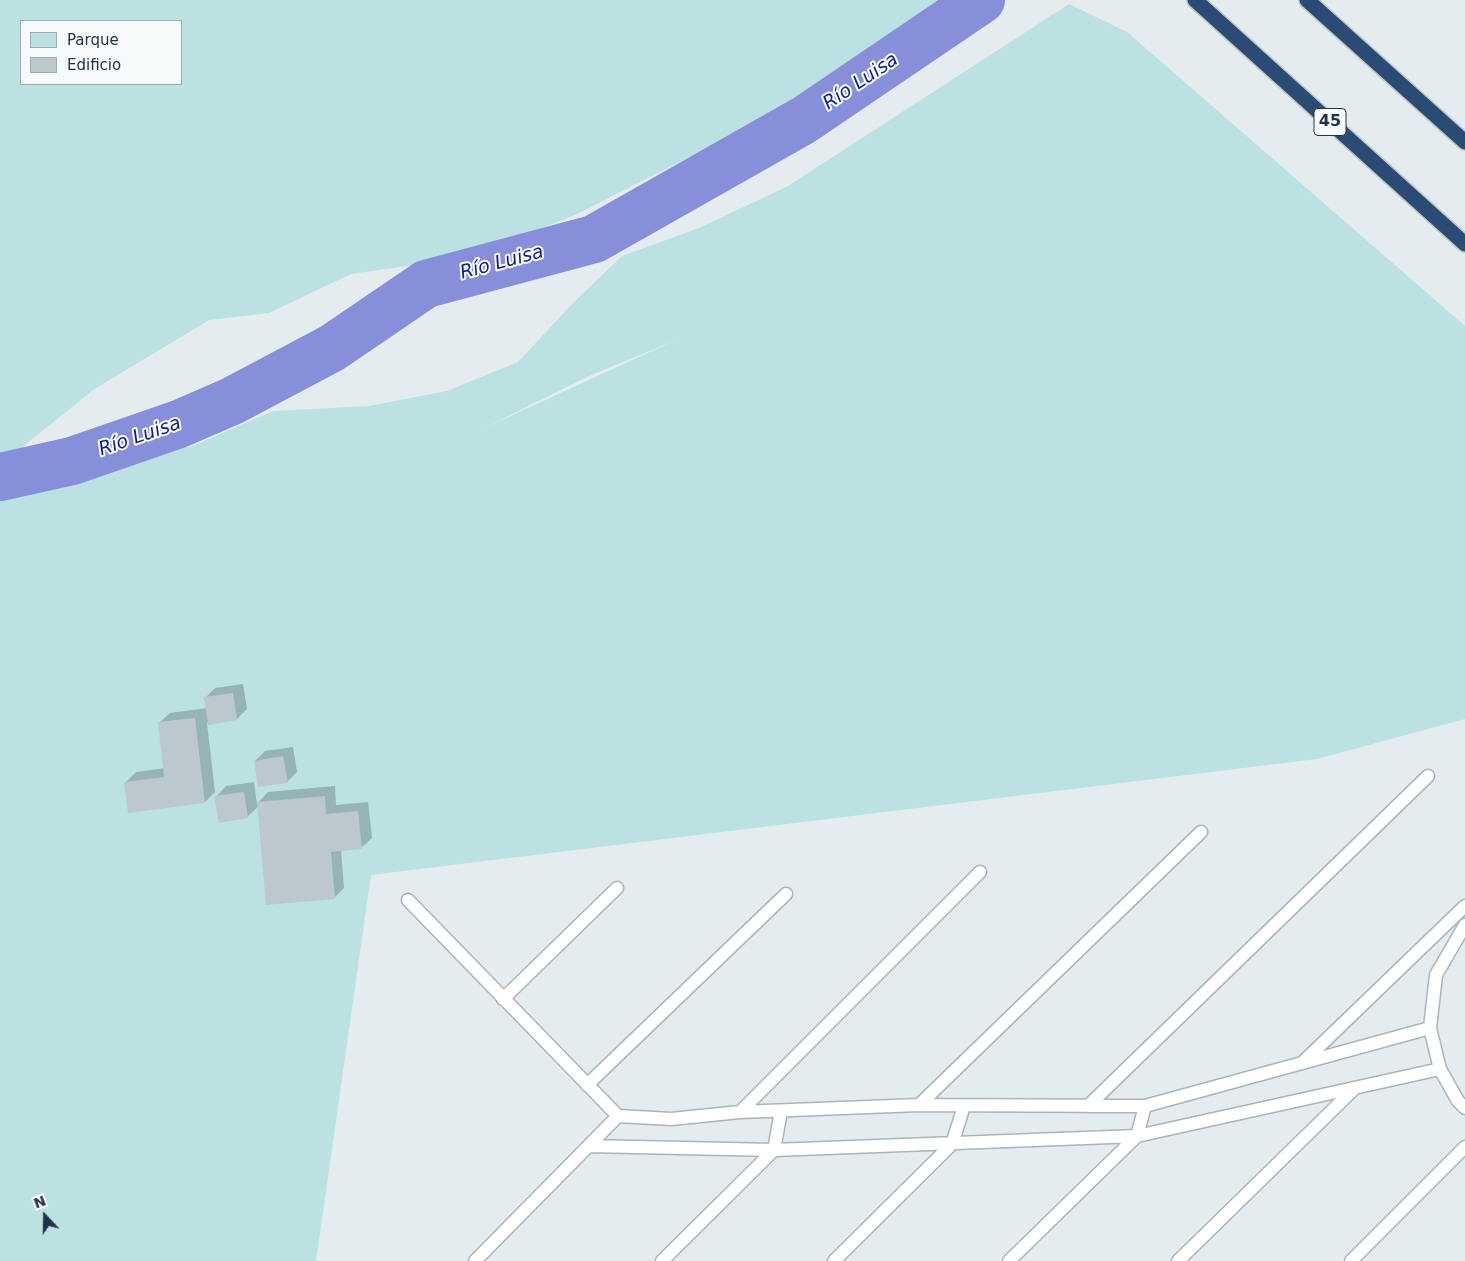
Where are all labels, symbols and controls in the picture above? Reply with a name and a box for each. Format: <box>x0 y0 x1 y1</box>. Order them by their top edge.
legend <box>20 20 182 85</box>
text: Parque <box>67 31 119 49</box>
water label: Río Luisa <box>819 49 903 115</box>
text: Edificio <box>67 56 121 74</box>
road number: 45 <box>1314 108 1346 136</box>
water label: Río Luisa <box>458 241 546 285</box>
water label: Río Luisa <box>96 412 184 462</box>
north arrow <box>20 1191 70 1241</box>
text: N <box>31 1192 48 1212</box>

